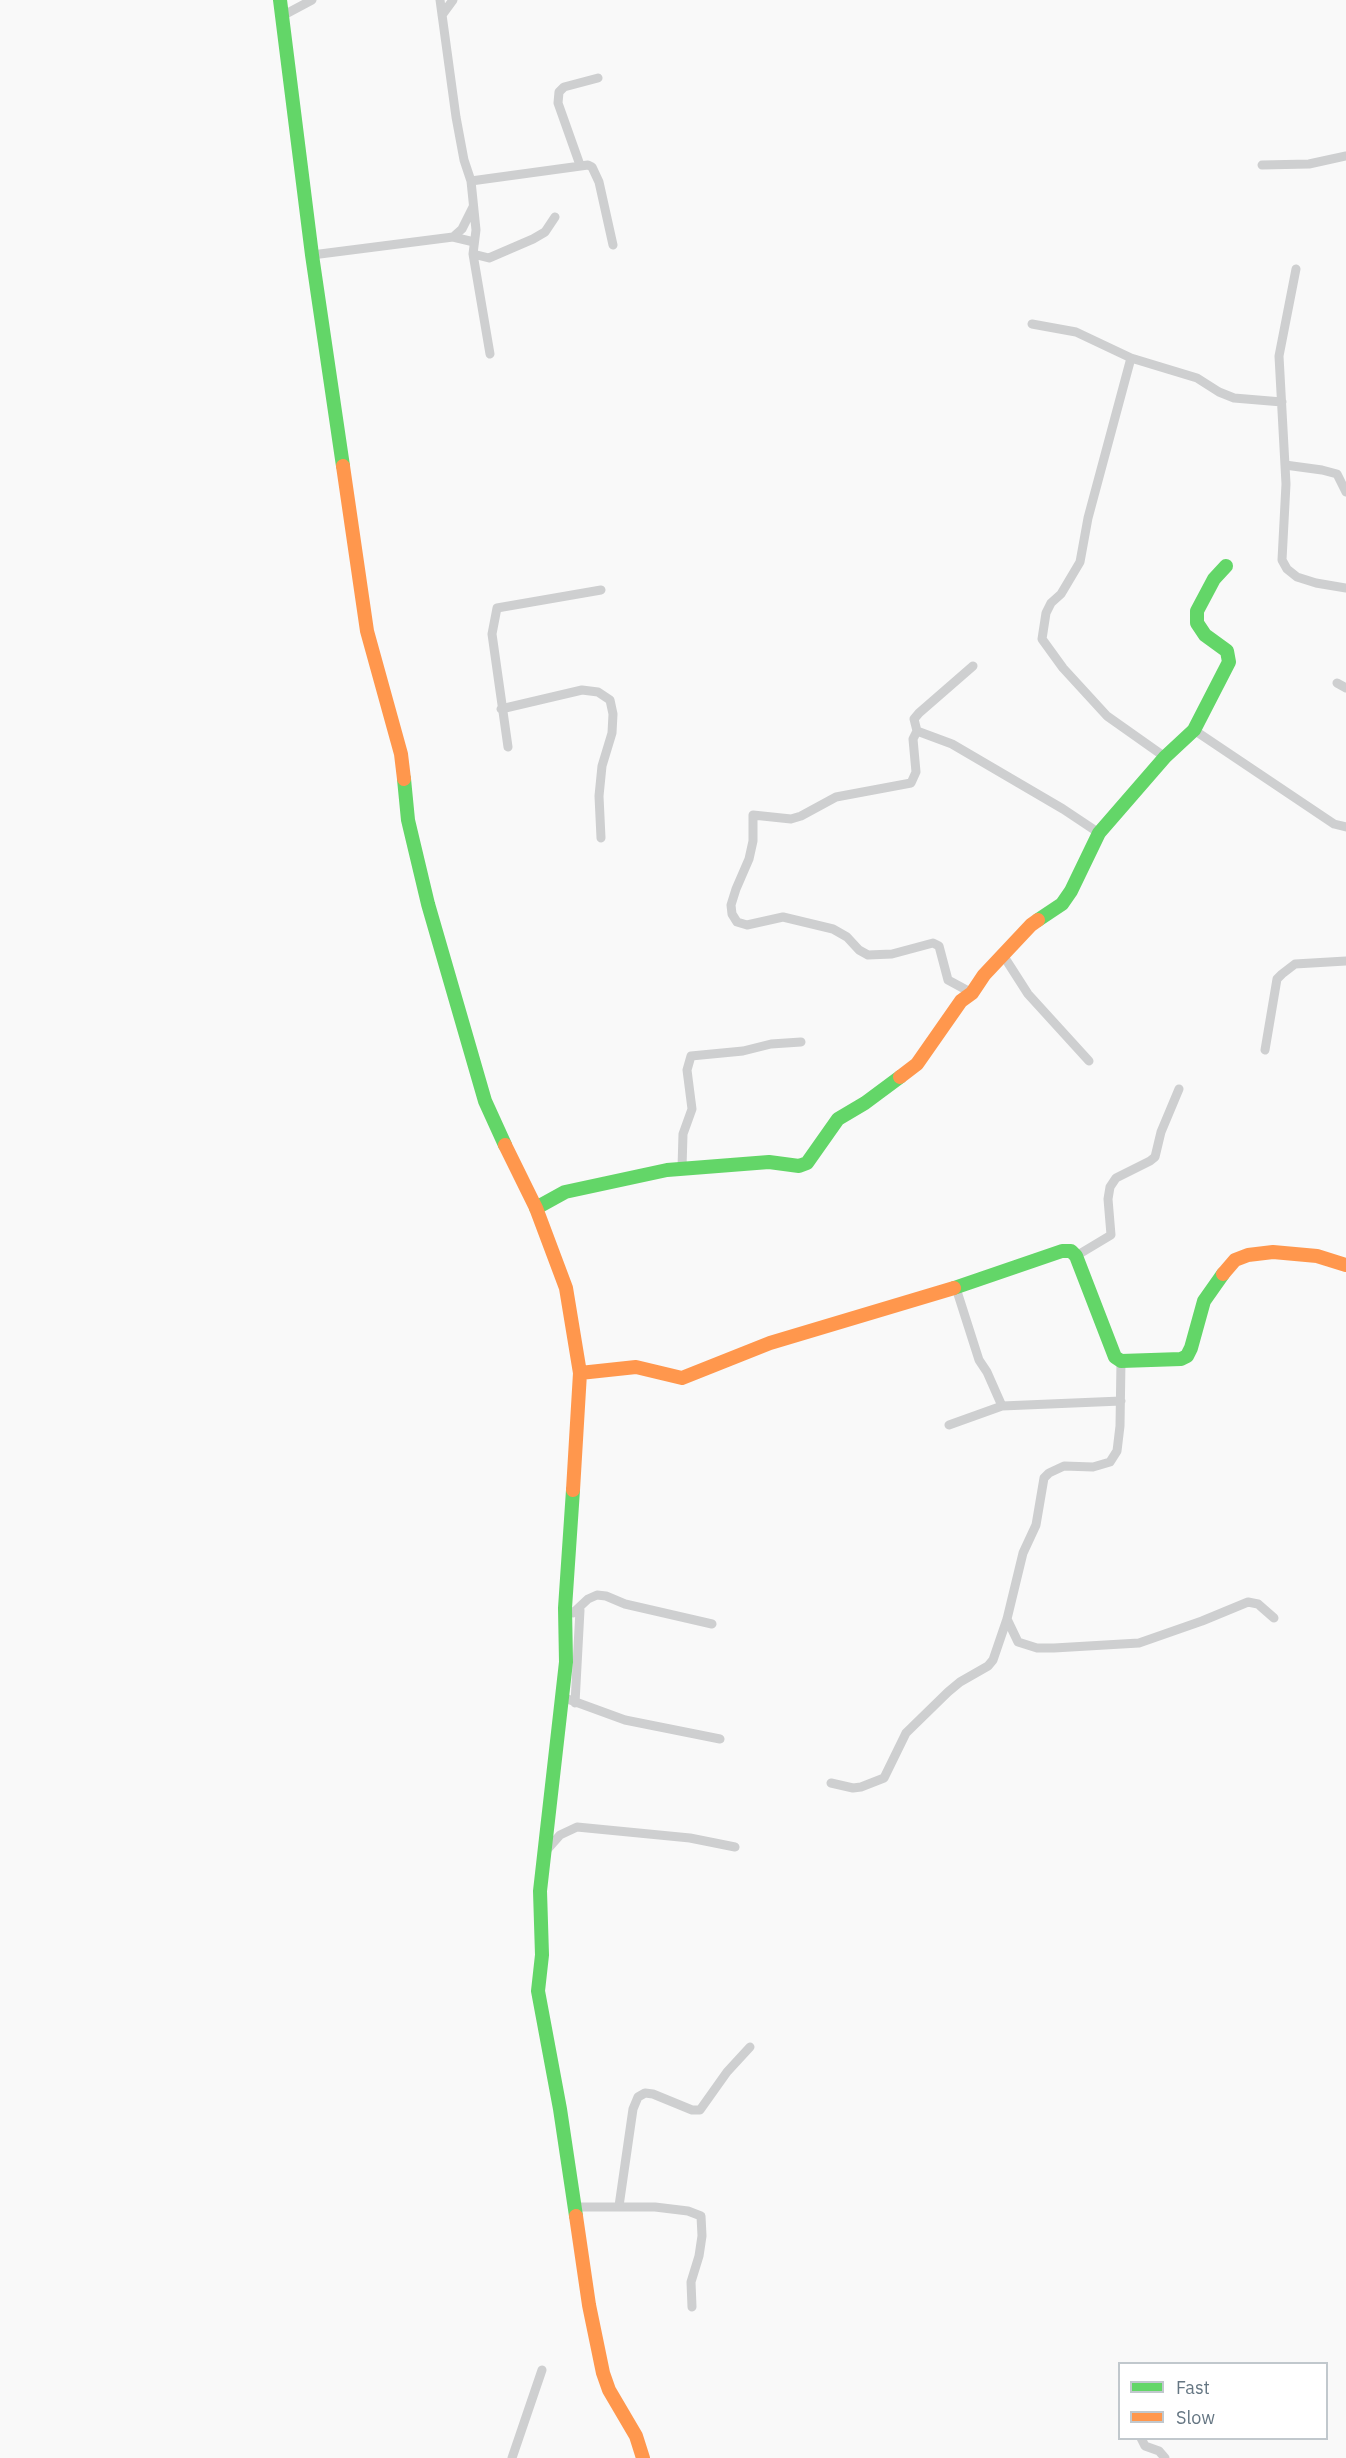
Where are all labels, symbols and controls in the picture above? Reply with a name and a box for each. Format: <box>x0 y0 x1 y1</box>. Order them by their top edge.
legend <box>1118 2362 1328 2440</box>
text: Fast <box>1176 2376 1210 2399</box>
text: Slow <box>1176 2406 1215 2429</box>

